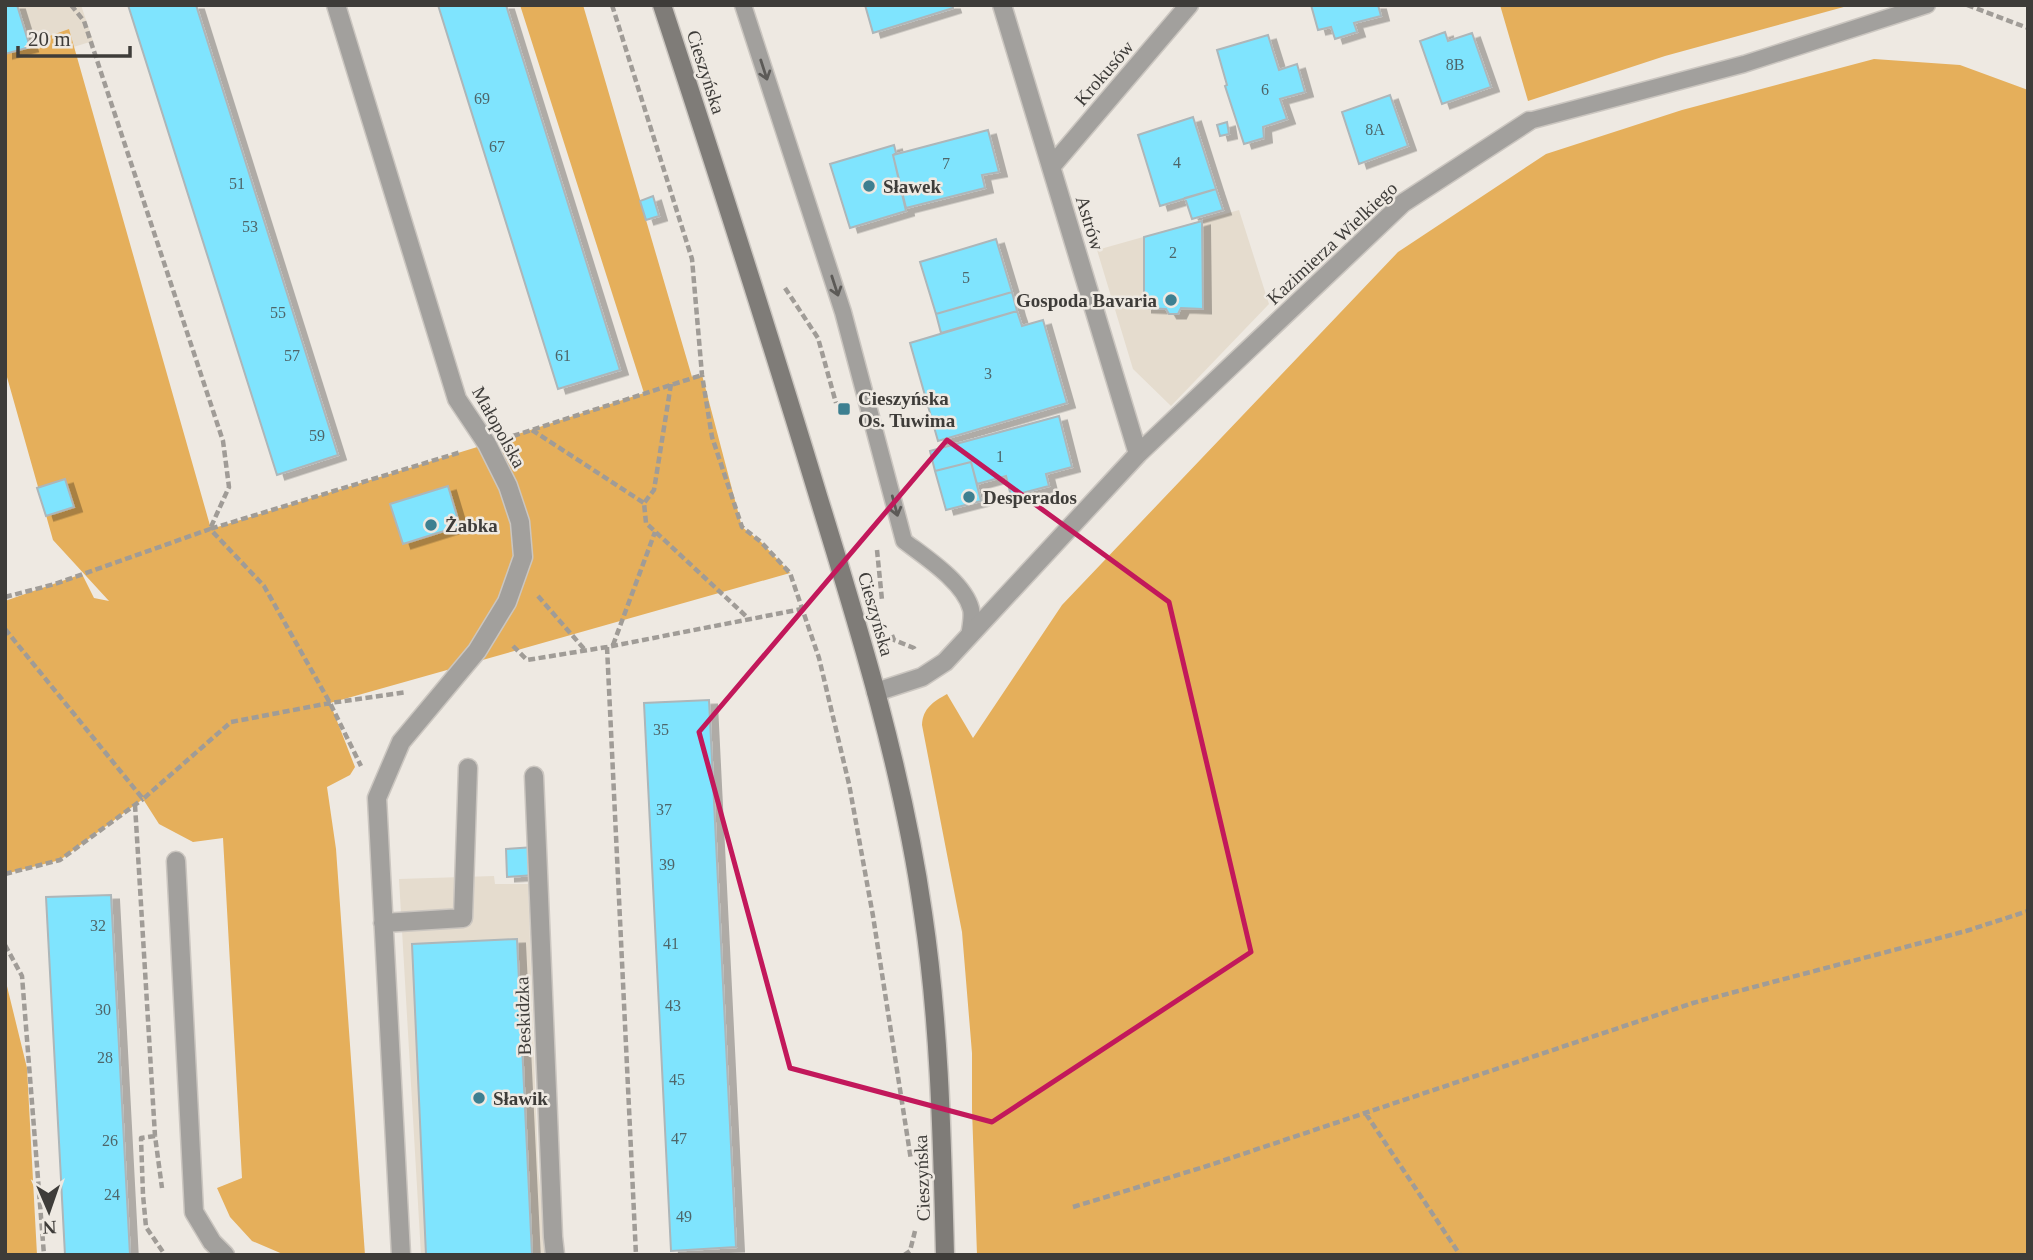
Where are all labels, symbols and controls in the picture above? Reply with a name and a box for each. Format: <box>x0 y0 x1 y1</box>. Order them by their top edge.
scale bar <box>18 14 130 58</box>
text: 20 m <box>28 27 71 51</box>
street label: Cieszyńska <box>683 28 730 117</box>
street label: Krokusów <box>1070 36 1138 110</box>
house number: 8B <box>1446 56 1464 73</box>
one-way arrow <box>758 59 771 81</box>
house number: 6 <box>1261 81 1269 98</box>
house number: 69 <box>474 90 490 107</box>
house number: 8A <box>1365 121 1385 138</box>
house number: 67 <box>489 138 505 155</box>
house number: 4 <box>1173 154 1181 171</box>
house number: 7 <box>942 155 950 172</box>
house number: 51 <box>229 175 245 192</box>
place label: Sławek <box>883 176 942 197</box>
street label: Kazimierza Wielkiego <box>1263 177 1401 309</box>
marker: Sławek <box>861 178 877 194</box>
street label: Astrów <box>1072 193 1108 253</box>
house number: 53 <box>242 218 258 235</box>
house number: 2 <box>1169 244 1177 261</box>
house number: 5 <box>962 269 970 286</box>
one-way arrow <box>829 275 842 297</box>
place label: Gospoda Bavaria <box>1016 290 1157 311</box>
marker: Gospoda Bavaria <box>1163 292 1179 308</box>
house number: 55 <box>270 304 286 321</box>
house number: 57 <box>284 347 300 364</box>
house number: 61 <box>555 347 571 364</box>
house number: 3 <box>984 365 992 382</box>
street label: Małopolska <box>468 383 530 472</box>
place label: Cieszyńska Os. Tuwima <box>858 388 956 431</box>
marker: Cieszyńska Os. Tuwima <box>836 401 852 417</box>
house number: 59 <box>309 427 325 444</box>
house number: 1 <box>996 448 1004 465</box>
place label: Desperados <box>983 487 1077 508</box>
marker: Desperados <box>961 489 977 505</box>
one-way arrow <box>889 494 902 517</box>
place label: Żabka <box>445 515 498 536</box>
marker: Żabka <box>423 517 439 533</box>
street label: Cieszyńska <box>854 570 898 659</box>
house number: 35 <box>653 721 669 738</box>
house number: 37 <box>656 801 672 818</box>
house number: 39 <box>659 856 675 873</box>
house number: 32 <box>90 917 106 934</box>
house number: 41 <box>663 935 679 952</box>
street label: Beskidzka <box>511 976 535 1056</box>
house number: 43 <box>665 997 681 1014</box>
house number: 30 <box>95 1001 111 1018</box>
house number: 28 <box>97 1049 113 1066</box>
house number: 45 <box>669 1071 685 1088</box>
place label: Sławik <box>493 1088 548 1109</box>
marker: Sławik <box>471 1090 487 1106</box>
house number: 47 <box>671 1130 687 1147</box>
house number: 26 <box>102 1132 118 1149</box>
street label: Cieszyńska <box>910 1134 934 1222</box>
north arrow <box>14 1176 84 1246</box>
house number: 24 <box>104 1186 120 1203</box>
house number: 49 <box>676 1208 692 1225</box>
text: N <box>42 1217 57 1238</box>

